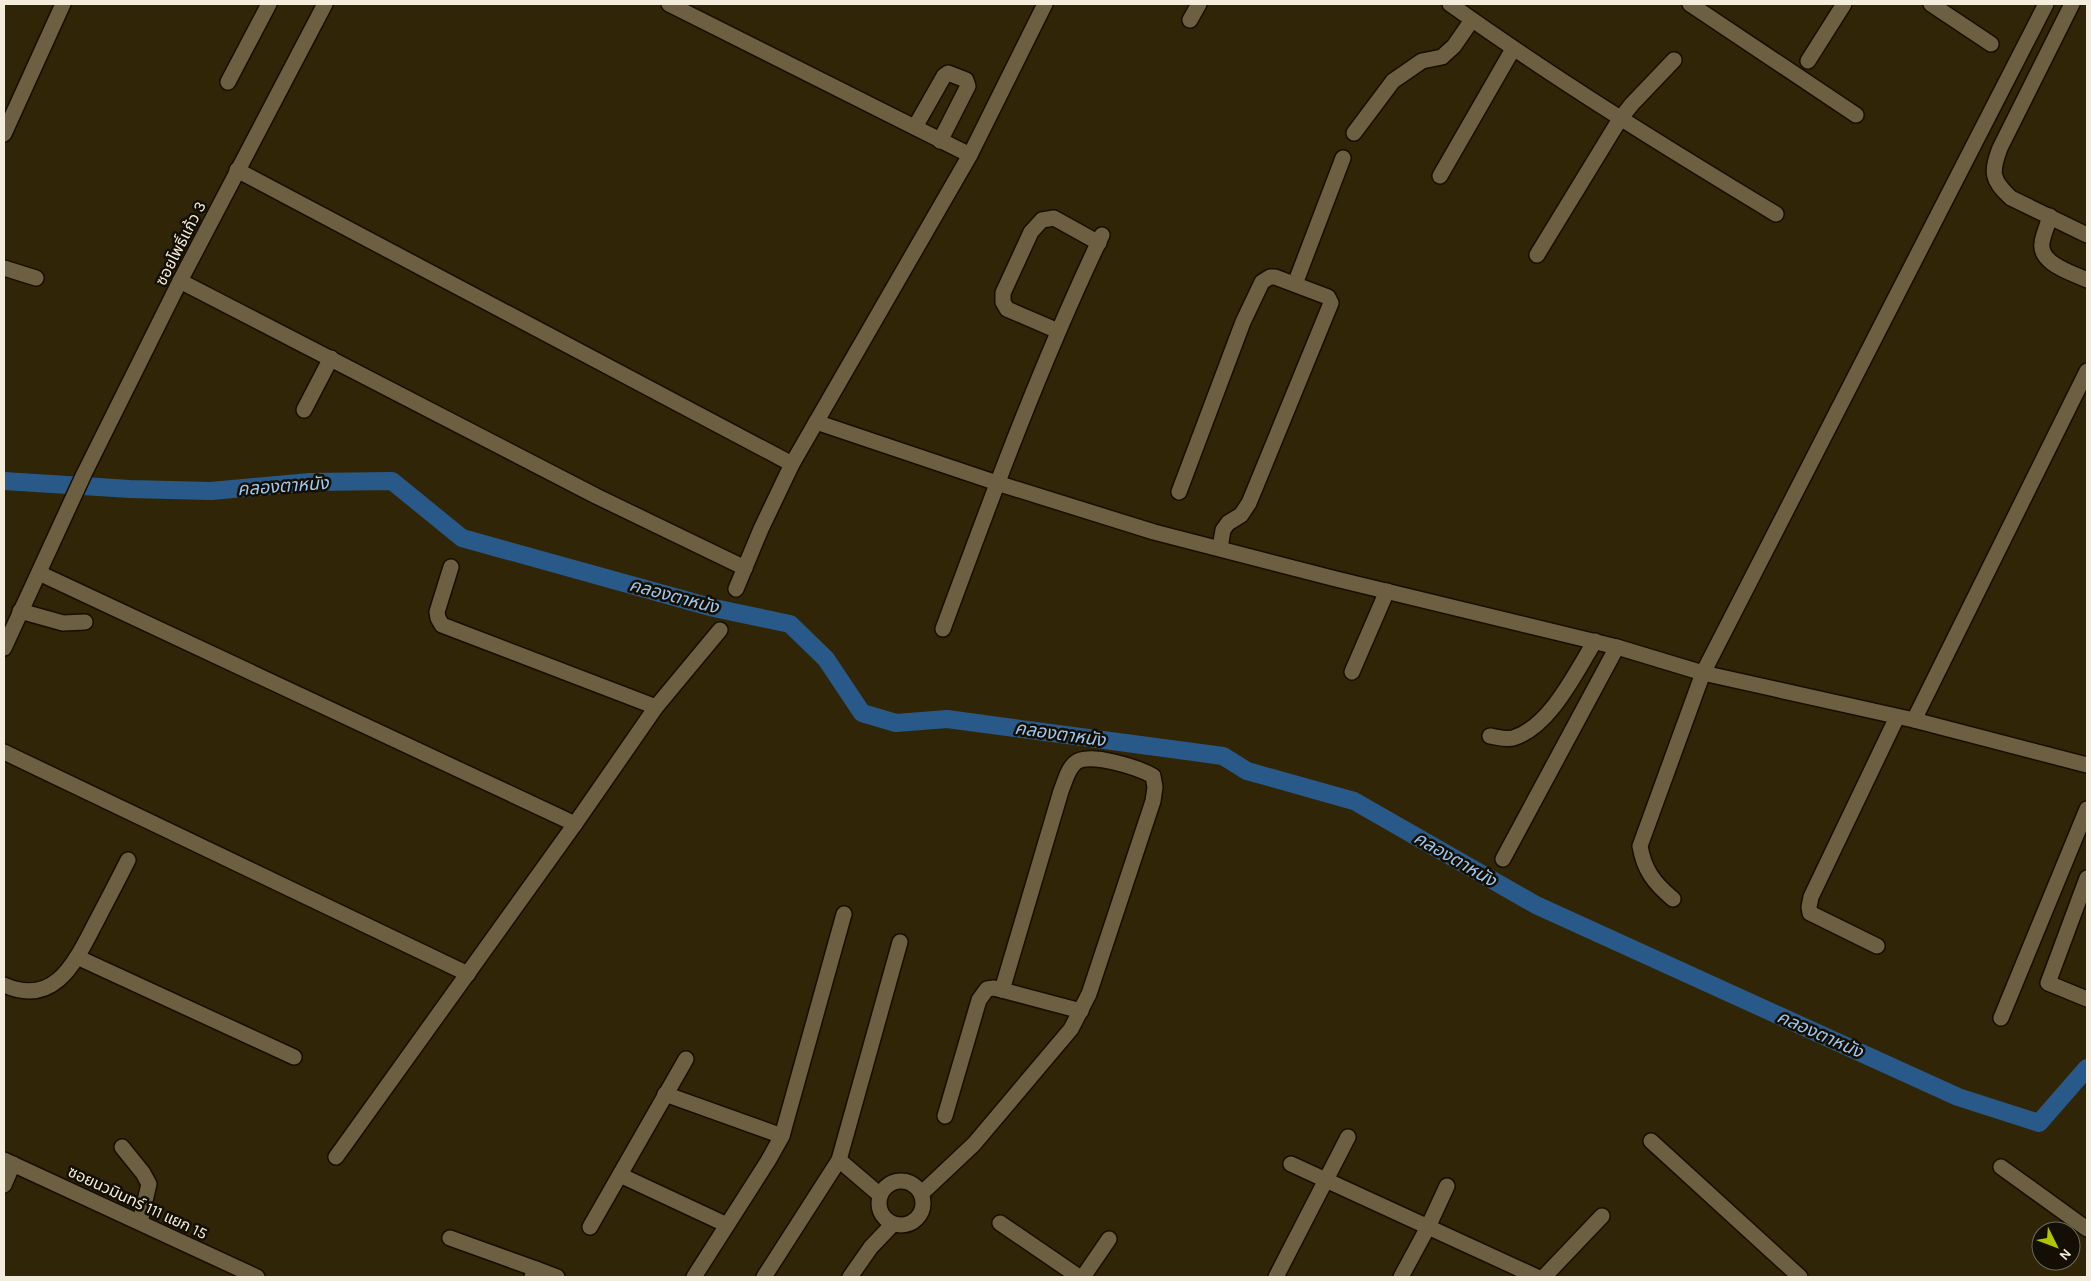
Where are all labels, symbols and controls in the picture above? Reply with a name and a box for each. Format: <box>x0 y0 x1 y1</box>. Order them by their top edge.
street label: ซอยโพธิ์แก้ว 3 <box>151 198 210 288</box>
water label: คลองตาหนัง <box>237 472 331 500</box>
water label: คลองตาหนัง <box>627 574 722 619</box>
water label: คลองตาหนัง <box>1013 717 1108 751</box>
water label: คลองตาหนัง <box>1410 827 1501 892</box>
water label: คลองตาหนัง <box>1774 1005 1867 1063</box>
street label: ซอยนวมินทร์ 111 แยก 15 <box>65 1162 211 1243</box>
north arrow <box>2031 1221 2081 1271</box>
text: N <box>2056 1245 2075 1264</box>

